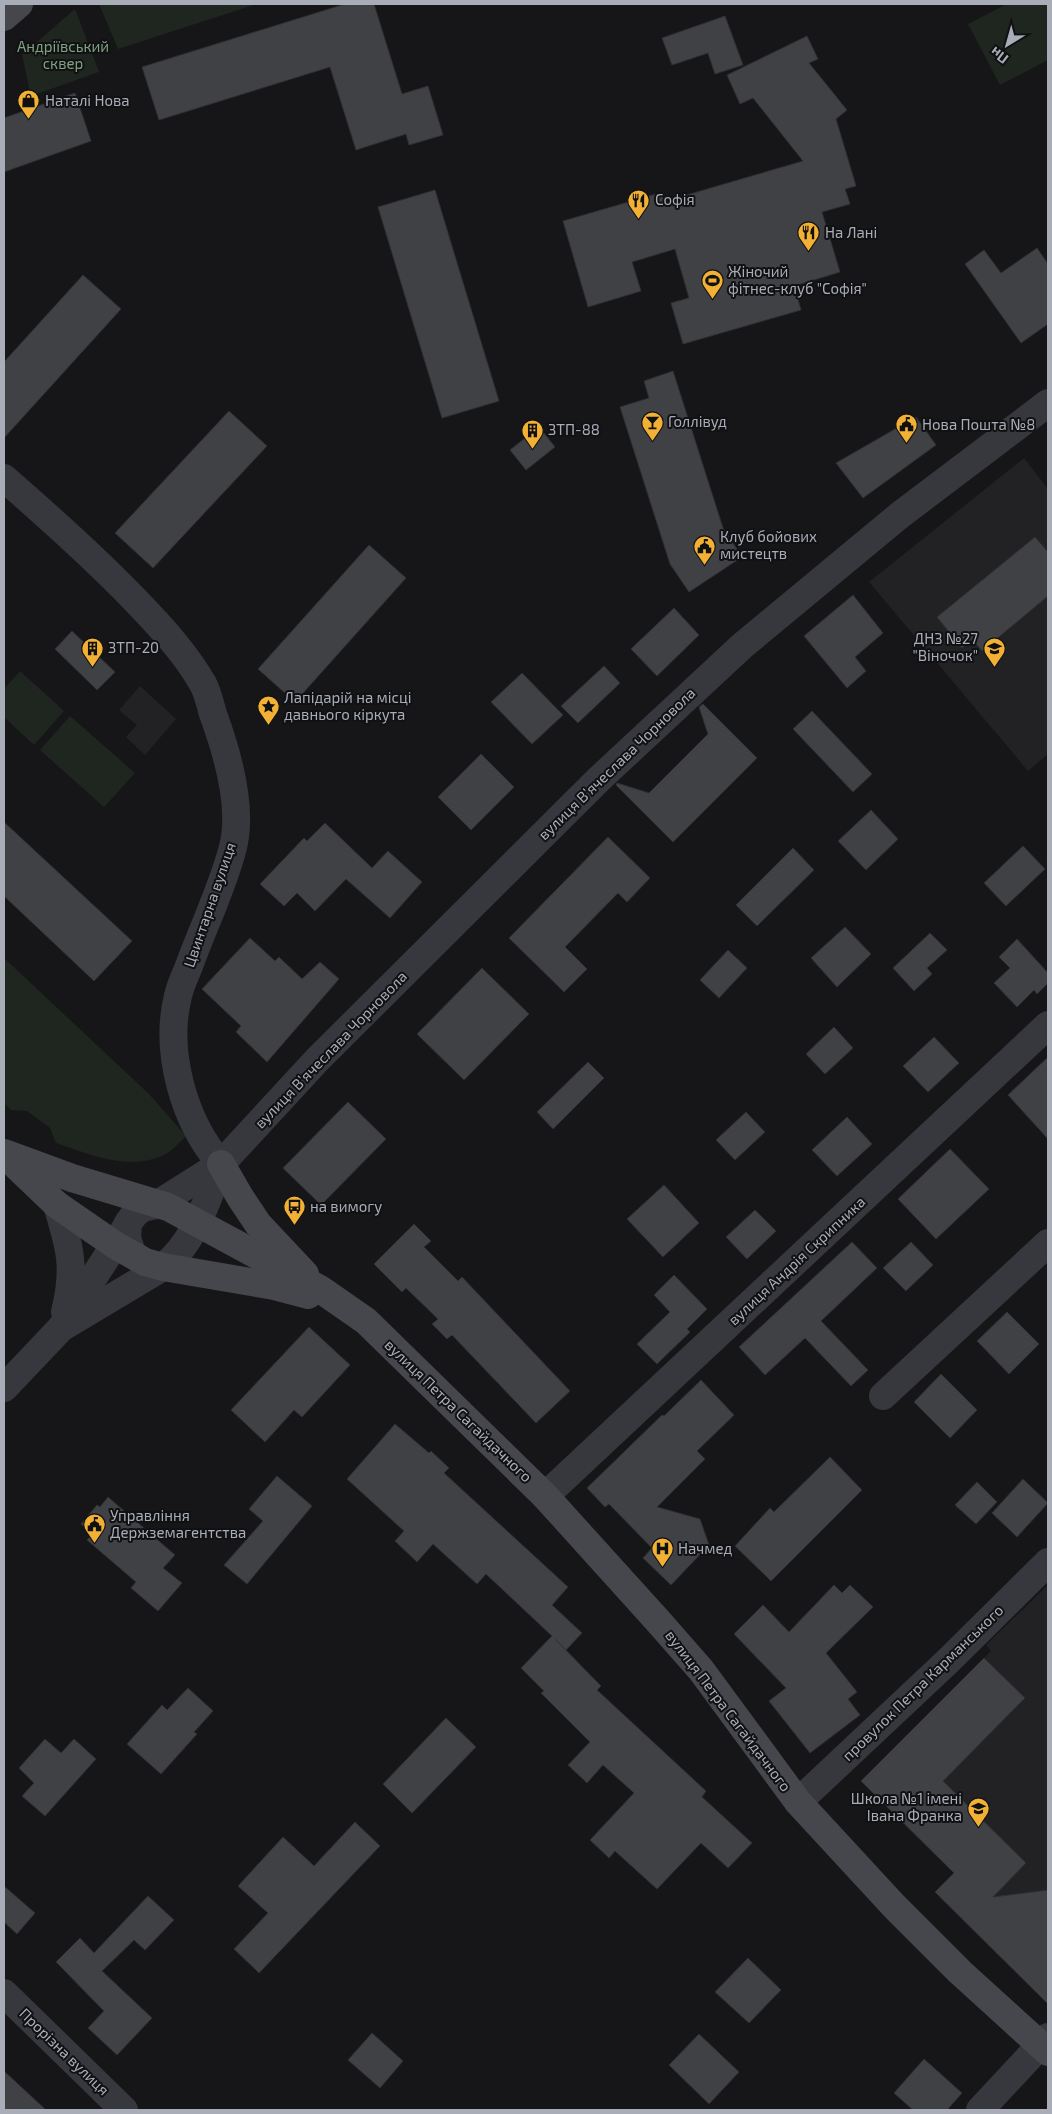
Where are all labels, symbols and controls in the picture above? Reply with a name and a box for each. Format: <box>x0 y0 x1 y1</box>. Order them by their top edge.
north arrow <box>982 20 1032 70</box>
park label: Андріївський сквер <box>17 37 109 72</box>
text: Пн <box>986 44 1011 68</box>
shop icon: Наталі Нова <box>17 89 41 120</box>
place label: Наталі Нова <box>45 91 130 109</box>
restaurant icon: Софія <box>627 188 651 219</box>
place label: Софія <box>655 190 695 208</box>
restaurant icon: На Лані <box>797 221 821 252</box>
place label: На Лані <box>825 223 877 241</box>
place label: Жіночий фітнес-клуб "Софія" <box>728 262 867 298</box>
sports icon: Жіночий фітнес-клуб "Софія" <box>700 269 724 300</box>
bar icon: Голлівуд <box>640 410 664 441</box>
place label: Голлівуд <box>668 412 727 431</box>
public building icon: Нова Пошта №8 <box>894 413 918 444</box>
place label: Нова Пошта №8 <box>922 415 1035 433</box>
building icon: ЗТП-88 <box>520 418 544 449</box>
place label: ЗТП-88 <box>548 420 600 438</box>
place label: Клуб бойових мистецтв <box>720 527 817 562</box>
public building icon: Клуб бойових мистецтв <box>692 534 716 565</box>
place label: ДНЗ №27 "Віночок" <box>912 629 978 664</box>
building icon: ЗТП-20 <box>80 636 104 667</box>
school or university icon: ДНЗ №27 "Віночок" <box>982 636 1006 667</box>
place label: ЗТП-20 <box>108 638 159 656</box>
street label: вулиця Вʼячеслава Чорновола <box>534 683 699 844</box>
place label: Лапідарій на місці давнього кіркута <box>284 688 412 724</box>
place icon: Лапідарій на місці давнього кіркута <box>256 695 280 726</box>
street label: Цвинтарна вулиця <box>179 840 240 970</box>
street label: вулиця Вʼячеслава Чорновола <box>250 967 411 1132</box>
street label: вулиця Андрія Скрипника <box>724 1192 869 1329</box>
bus stop icon: на вимогу <box>282 1195 306 1226</box>
place label: на вимогу <box>310 1197 382 1216</box>
street label: вулиця Петра Сагайдачного <box>381 1335 536 1486</box>
place label: Управління Держземагентства <box>110 1506 246 1541</box>
public building icon: Управління Держземагентства <box>82 1513 106 1544</box>
hospital icon: Начмед <box>650 1537 674 1568</box>
place label: Начмед <box>678 1539 732 1557</box>
street label: провулок Петра Карманського <box>838 1600 1007 1765</box>
street label: вулиця Петра Сагайдачного <box>661 1626 795 1795</box>
place label: Школа №1 імені Івана Франка <box>851 1789 962 1824</box>
school or university icon: Школа №1 імені Івана Франка <box>966 1796 990 1827</box>
street label: Прорізна вулиця <box>15 2004 113 2099</box>

